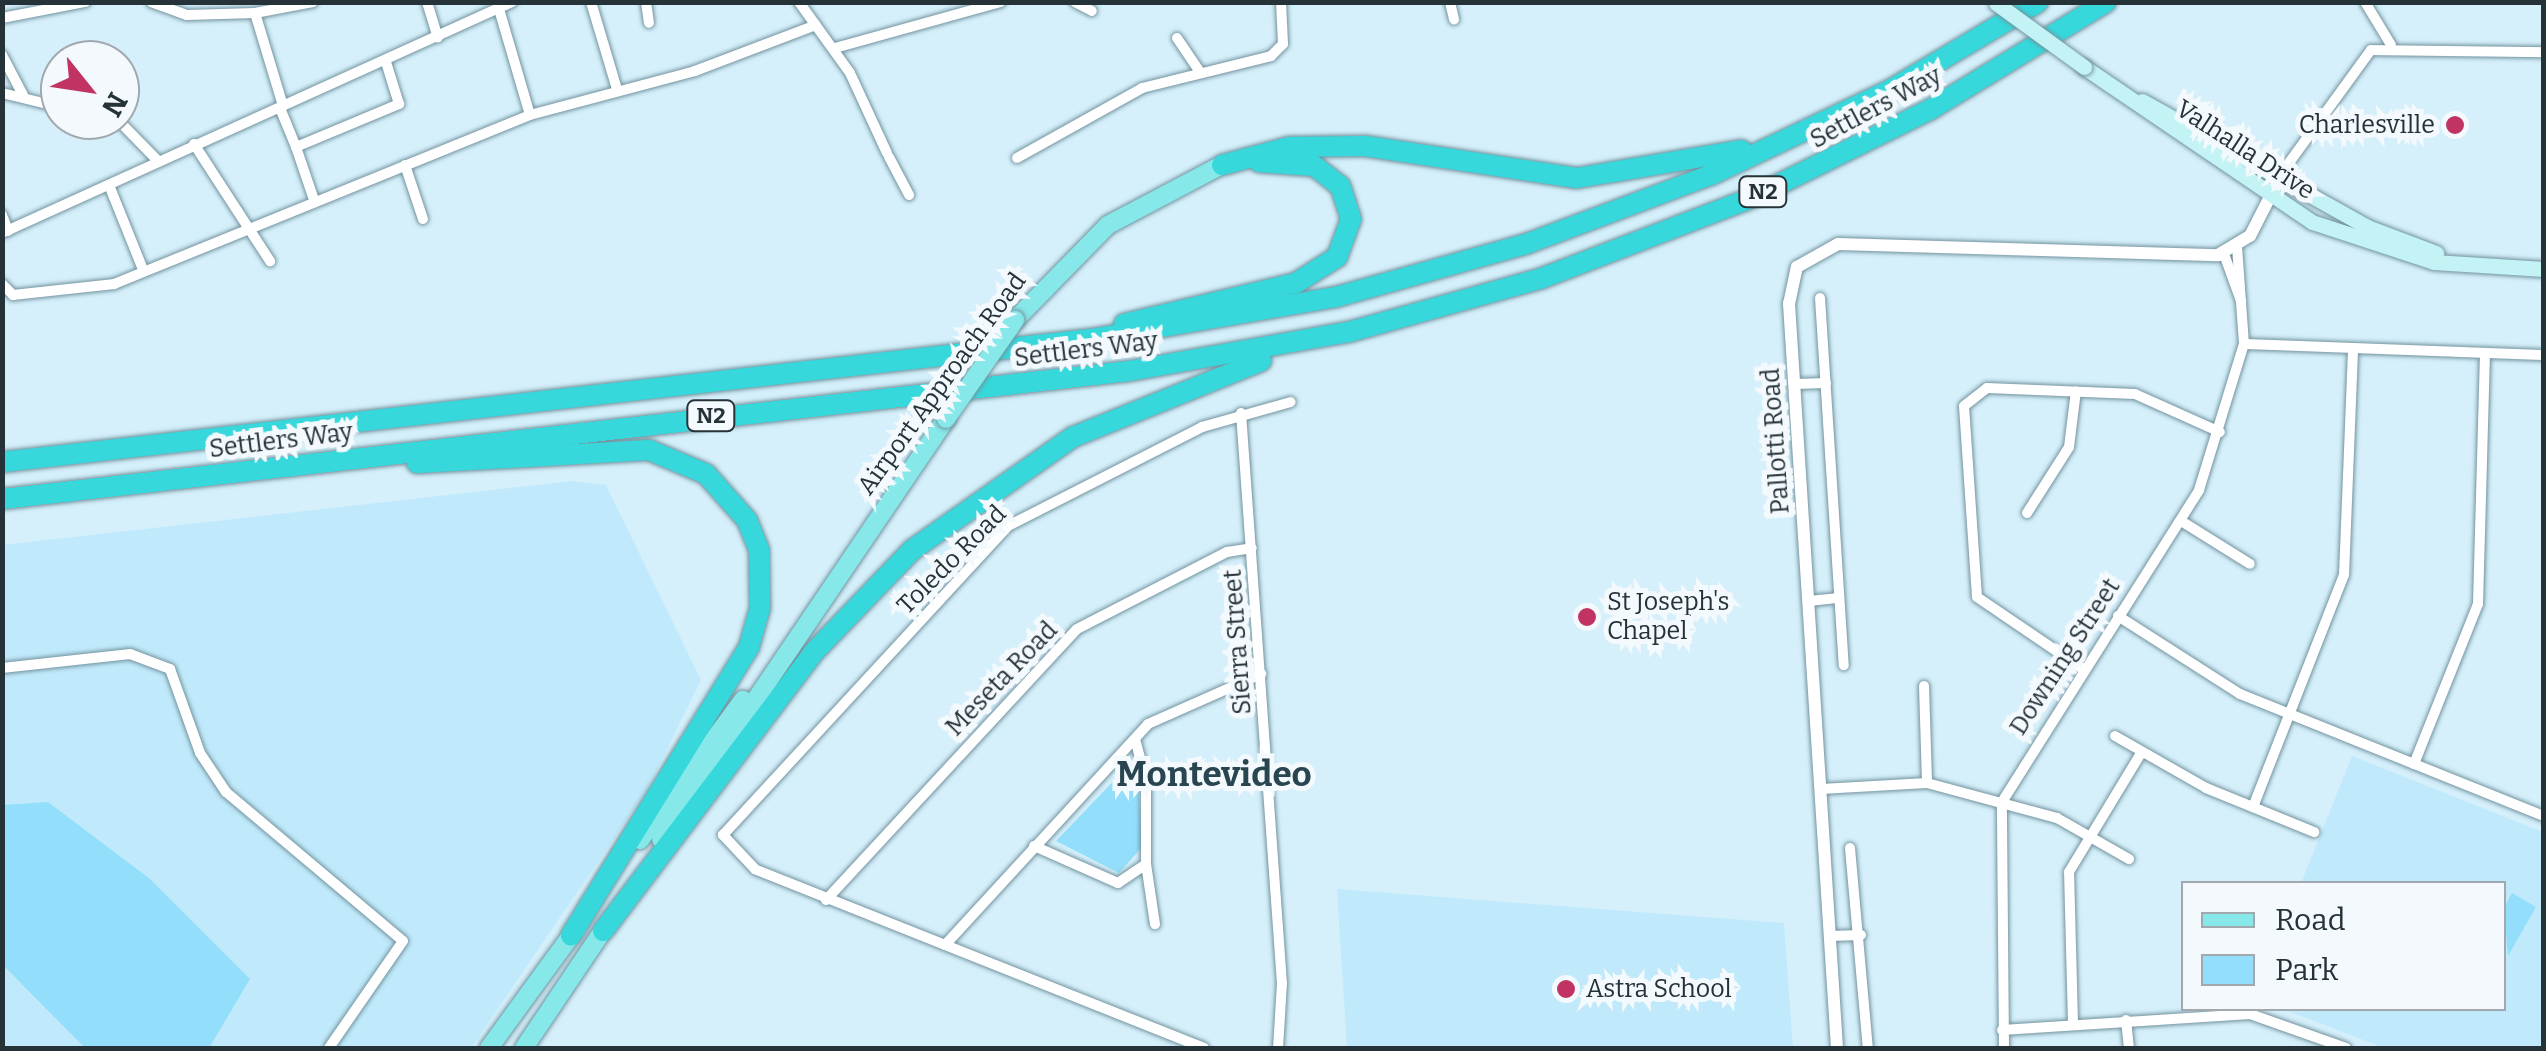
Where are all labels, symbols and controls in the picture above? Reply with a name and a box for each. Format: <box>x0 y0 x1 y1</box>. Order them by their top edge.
north arrow <box>40 40 140 140</box>
street label: Settlers Way <box>1805 61 1947 155</box>
text: N <box>95 87 134 122</box>
street label: Valhalla Drive <box>2170 94 2320 206</box>
place label: Charlesville <box>2299 110 2435 140</box>
marker: Charlesville <box>2444 114 2466 136</box>
road number: N2 <box>1738 175 1788 209</box>
street label: Airport Approach Road <box>851 267 1033 501</box>
street label: Settlers Way <box>1013 326 1159 374</box>
street label: Pallotti Road <box>1756 367 1796 515</box>
road number: N2 <box>686 399 736 433</box>
street label: Settlers Way <box>208 417 354 465</box>
street label: Toledo Road <box>891 499 1013 621</box>
street label: Sierra Street <box>1218 568 1258 716</box>
street label: Downing Street <box>2003 573 2127 741</box>
place label: St Joseph's Chapel <box>1607 588 1729 647</box>
marker: St Joseph's Chapel <box>1576 606 1598 628</box>
street label: Meseta Road <box>940 616 1064 742</box>
district label: Montevideo <box>1116 753 1312 795</box>
legend <box>2181 881 2506 1011</box>
text: Road <box>2275 902 2346 938</box>
text: Park <box>2275 952 2338 988</box>
place label: Astra School <box>1586 974 1732 1004</box>
marker: Astra School <box>1555 978 1577 1000</box>

